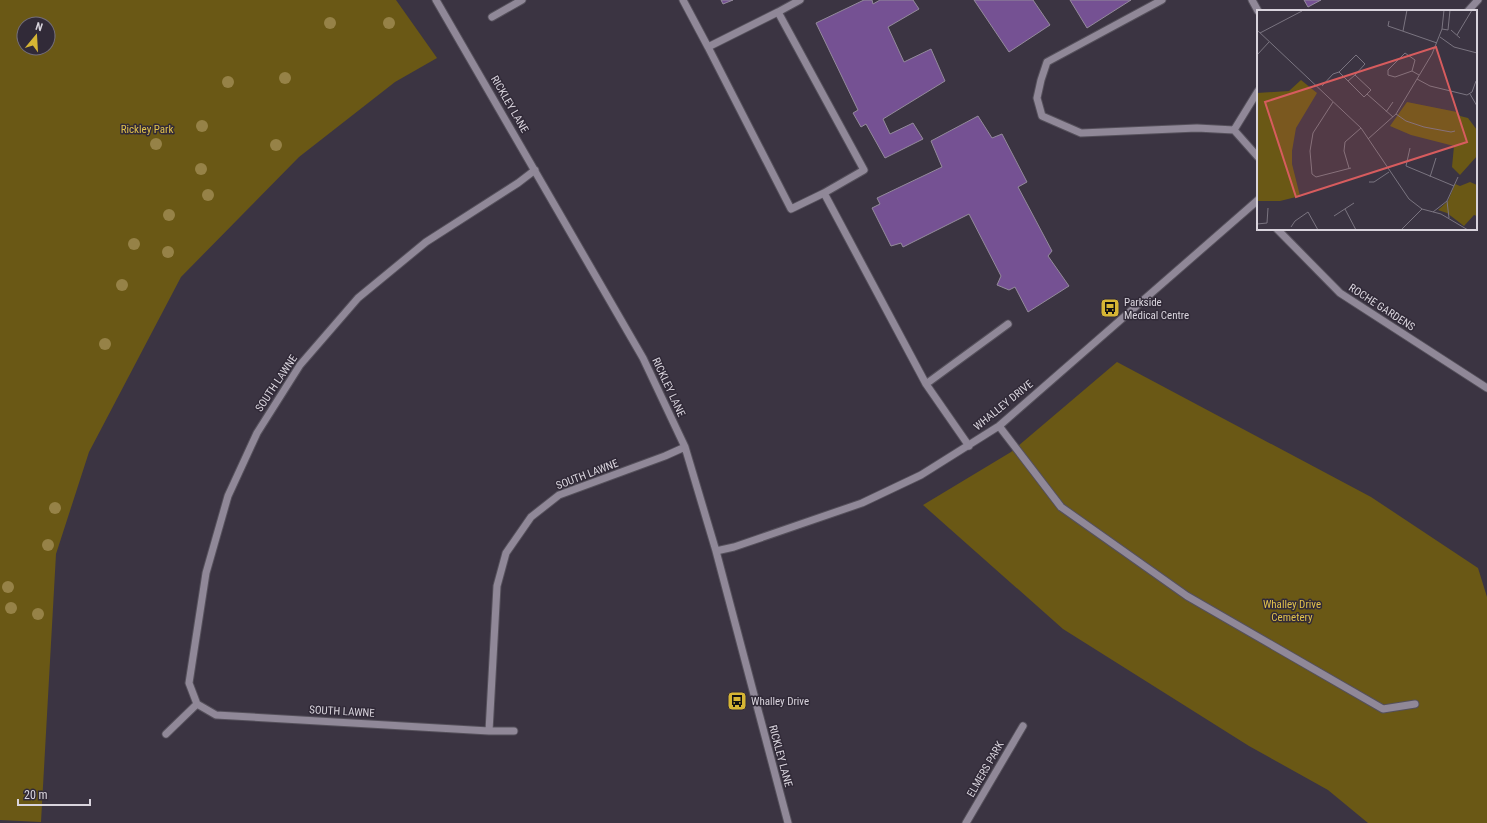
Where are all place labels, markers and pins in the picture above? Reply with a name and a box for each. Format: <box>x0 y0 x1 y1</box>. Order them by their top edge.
place label: Parkside Medical Centre <box>1124 296 1189 322</box>
bus stop icon: Parkside Medical Centre <box>1099 297 1121 319</box>
bus stop icon: Whalley Drive <box>726 690 748 712</box>
place label: Whalley Drive <box>751 695 809 708</box>

